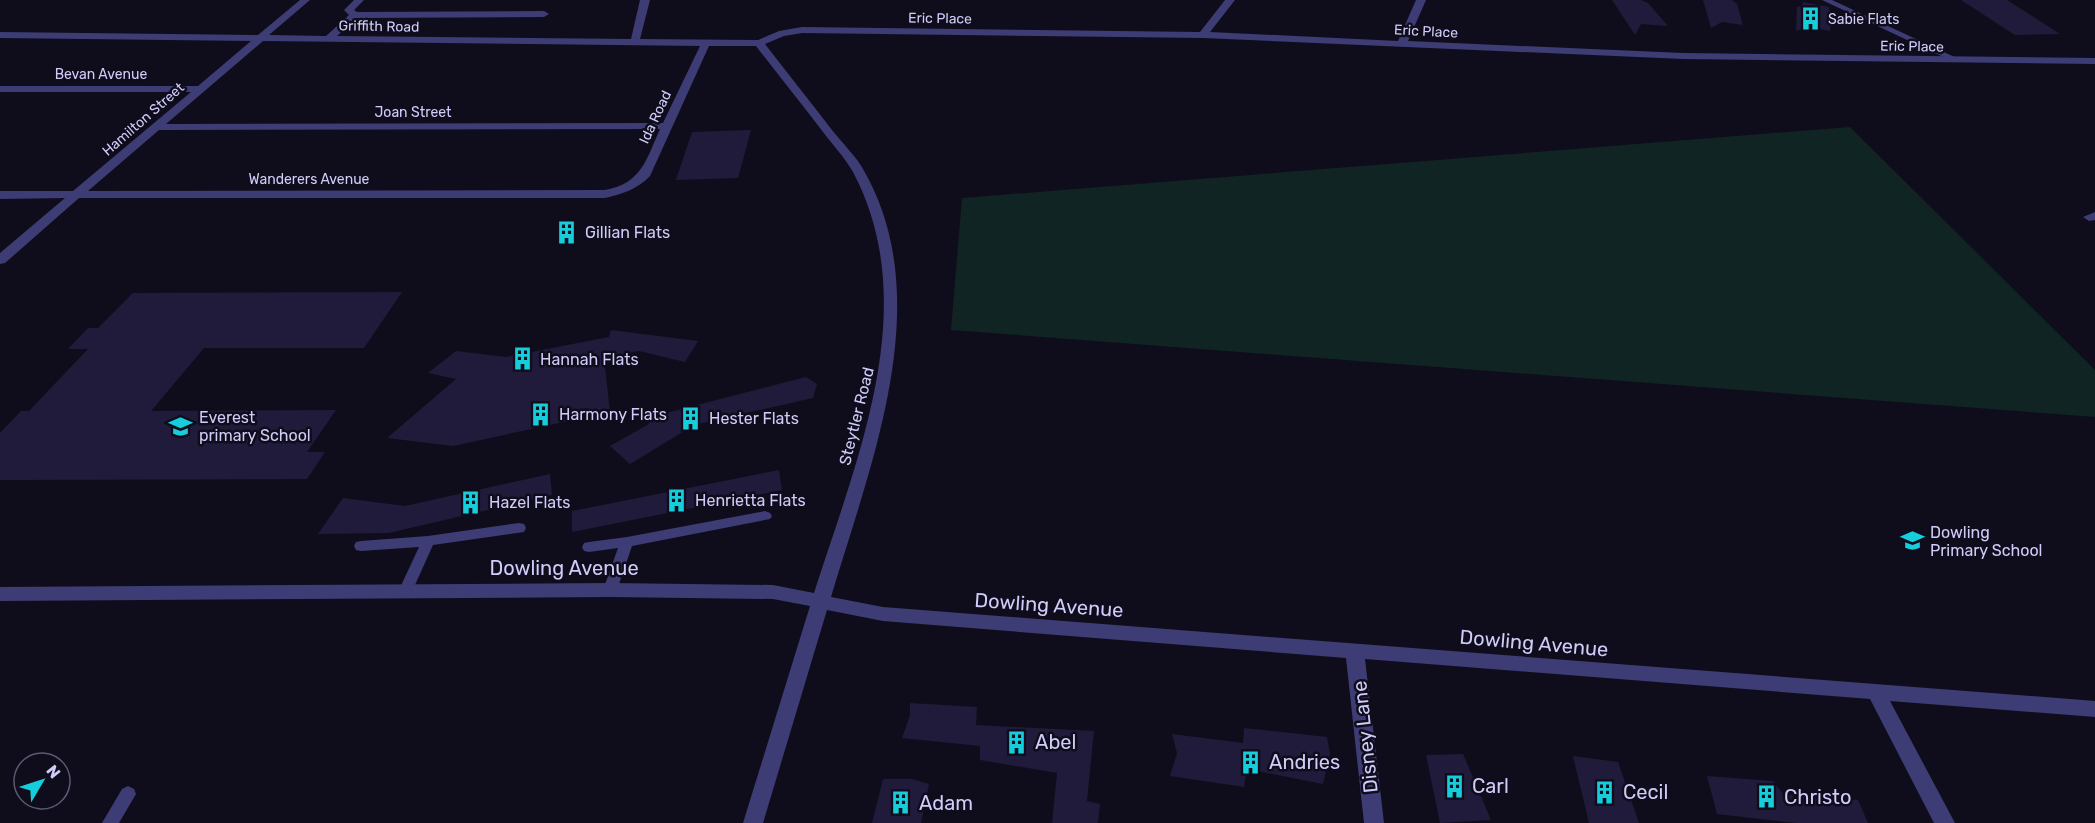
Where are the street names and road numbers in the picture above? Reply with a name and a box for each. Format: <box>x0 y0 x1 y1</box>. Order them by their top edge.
street label: Eric Place <box>908 9 972 28</box>
street label: Griffith Road <box>338 17 420 36</box>
street label: Eric Place <box>1394 21 1459 42</box>
street label: Eric Place <box>1880 37 1944 56</box>
street label: Bevan Avenue <box>55 66 148 83</box>
street label: Hamilton Street <box>99 79 188 160</box>
street label: Ida Road <box>636 88 675 146</box>
street label: Joan Street <box>374 104 452 121</box>
street label: Wanderers Avenue <box>249 171 370 188</box>
street label: Steytler Road <box>835 365 878 467</box>
street label: Dowling Avenue <box>489 556 639 580</box>
street label: Dowling Avenue <box>974 588 1124 622</box>
street label: Dowling Avenue <box>1459 625 1609 661</box>
street label: Disney Lane <box>1347 680 1383 794</box>

